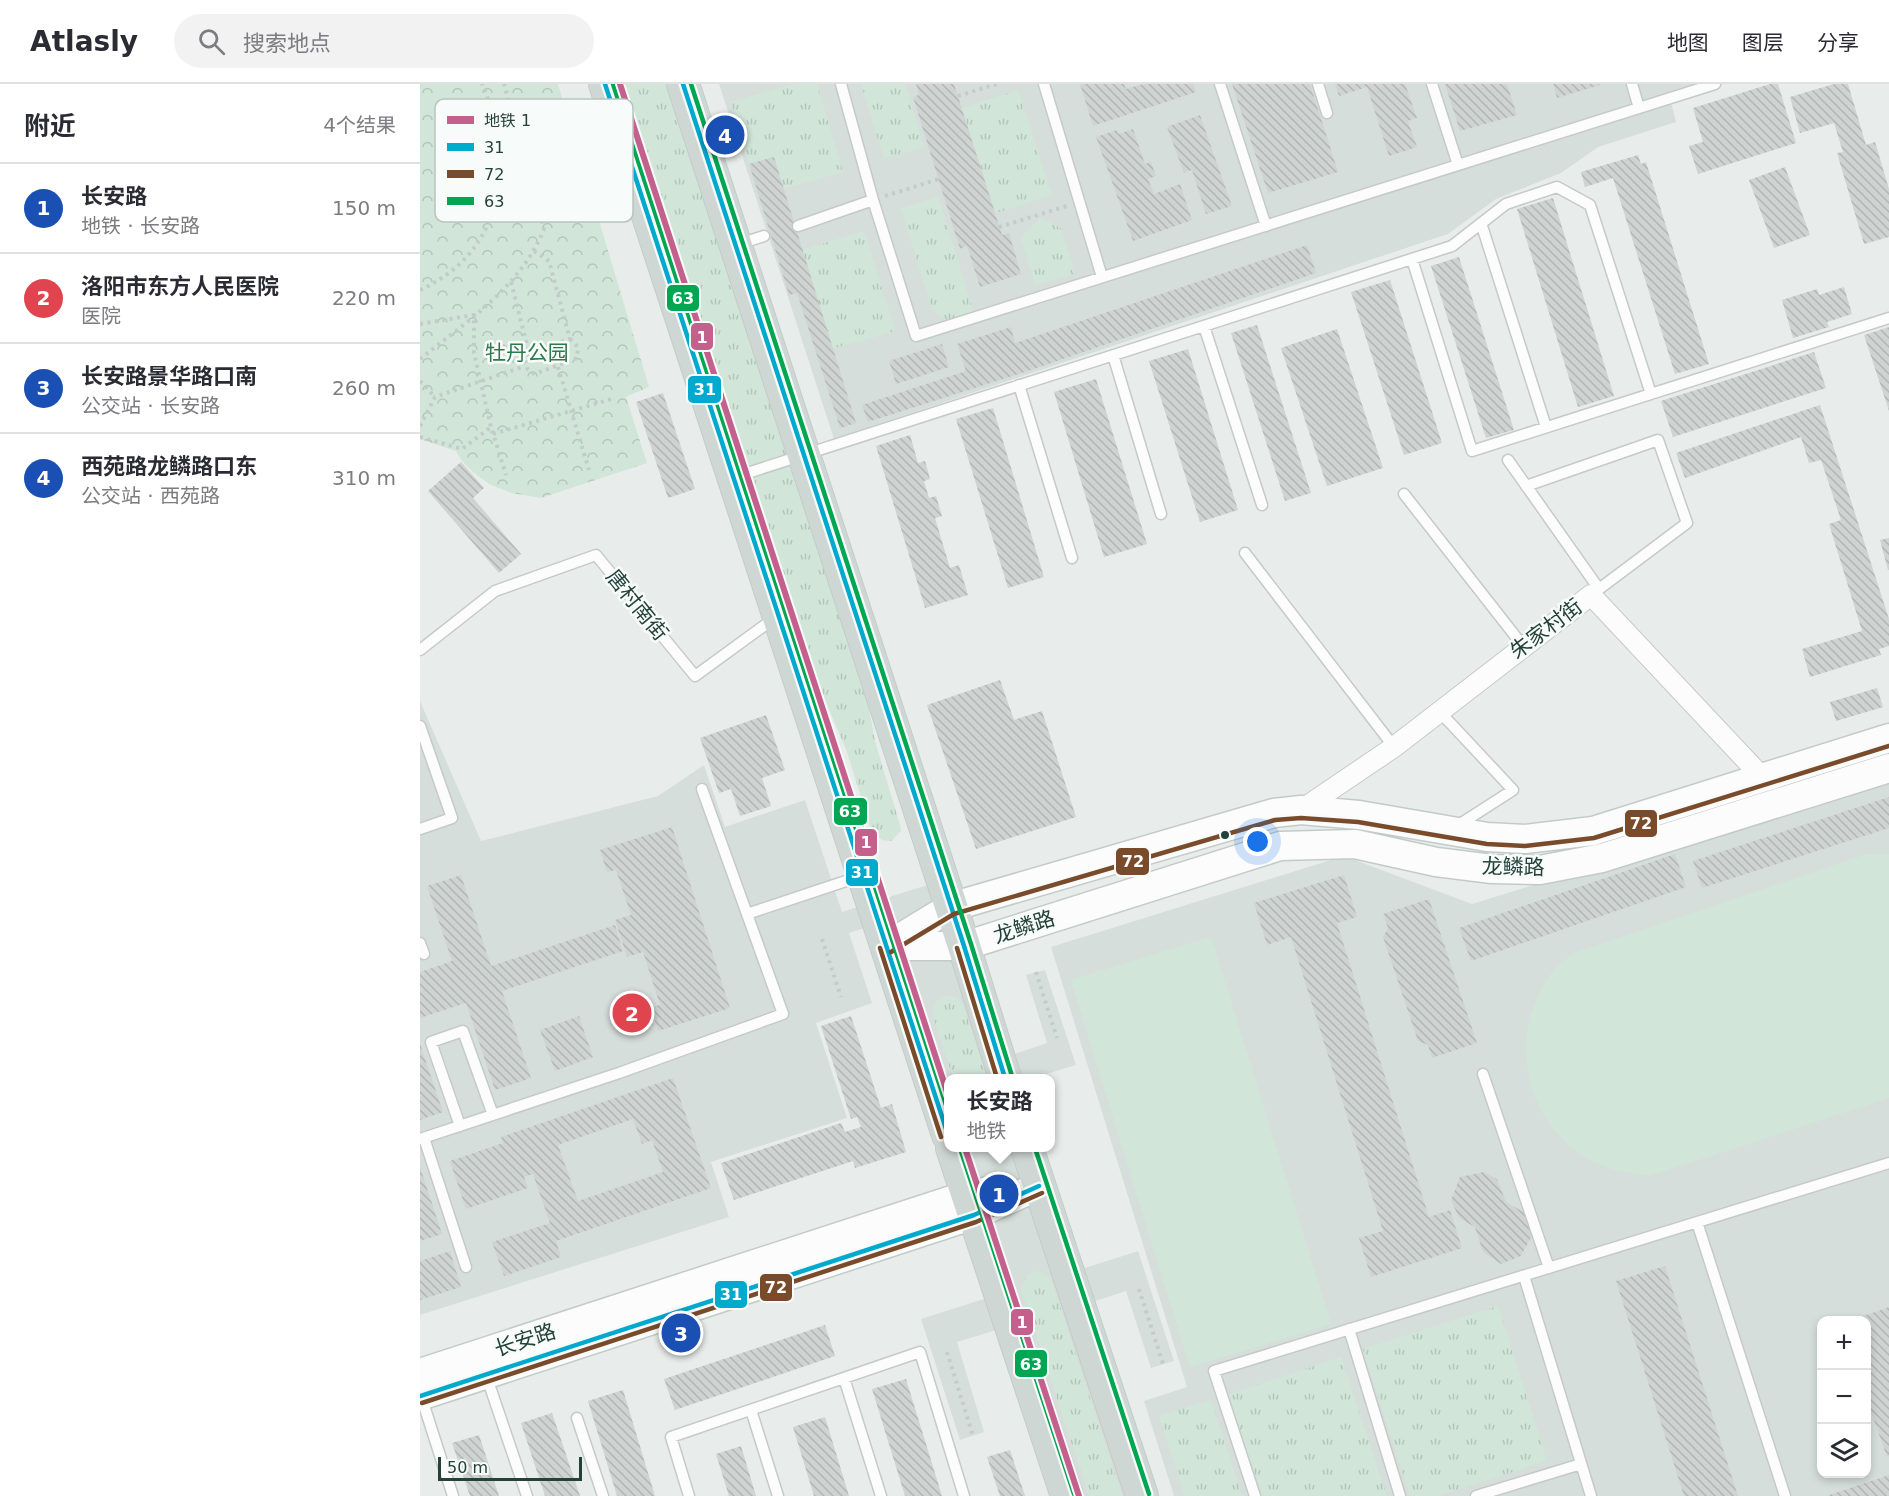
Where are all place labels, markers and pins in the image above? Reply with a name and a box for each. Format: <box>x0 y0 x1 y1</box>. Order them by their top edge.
pin: 4 <box>706 112 744 158</box>
unlabelled marker <box>1219 829 1231 841</box>
pin: 2 <box>612 990 652 1036</box>
pin: 1 <box>980 1172 1018 1216</box>
pin: 3 <box>662 1310 700 1356</box>

